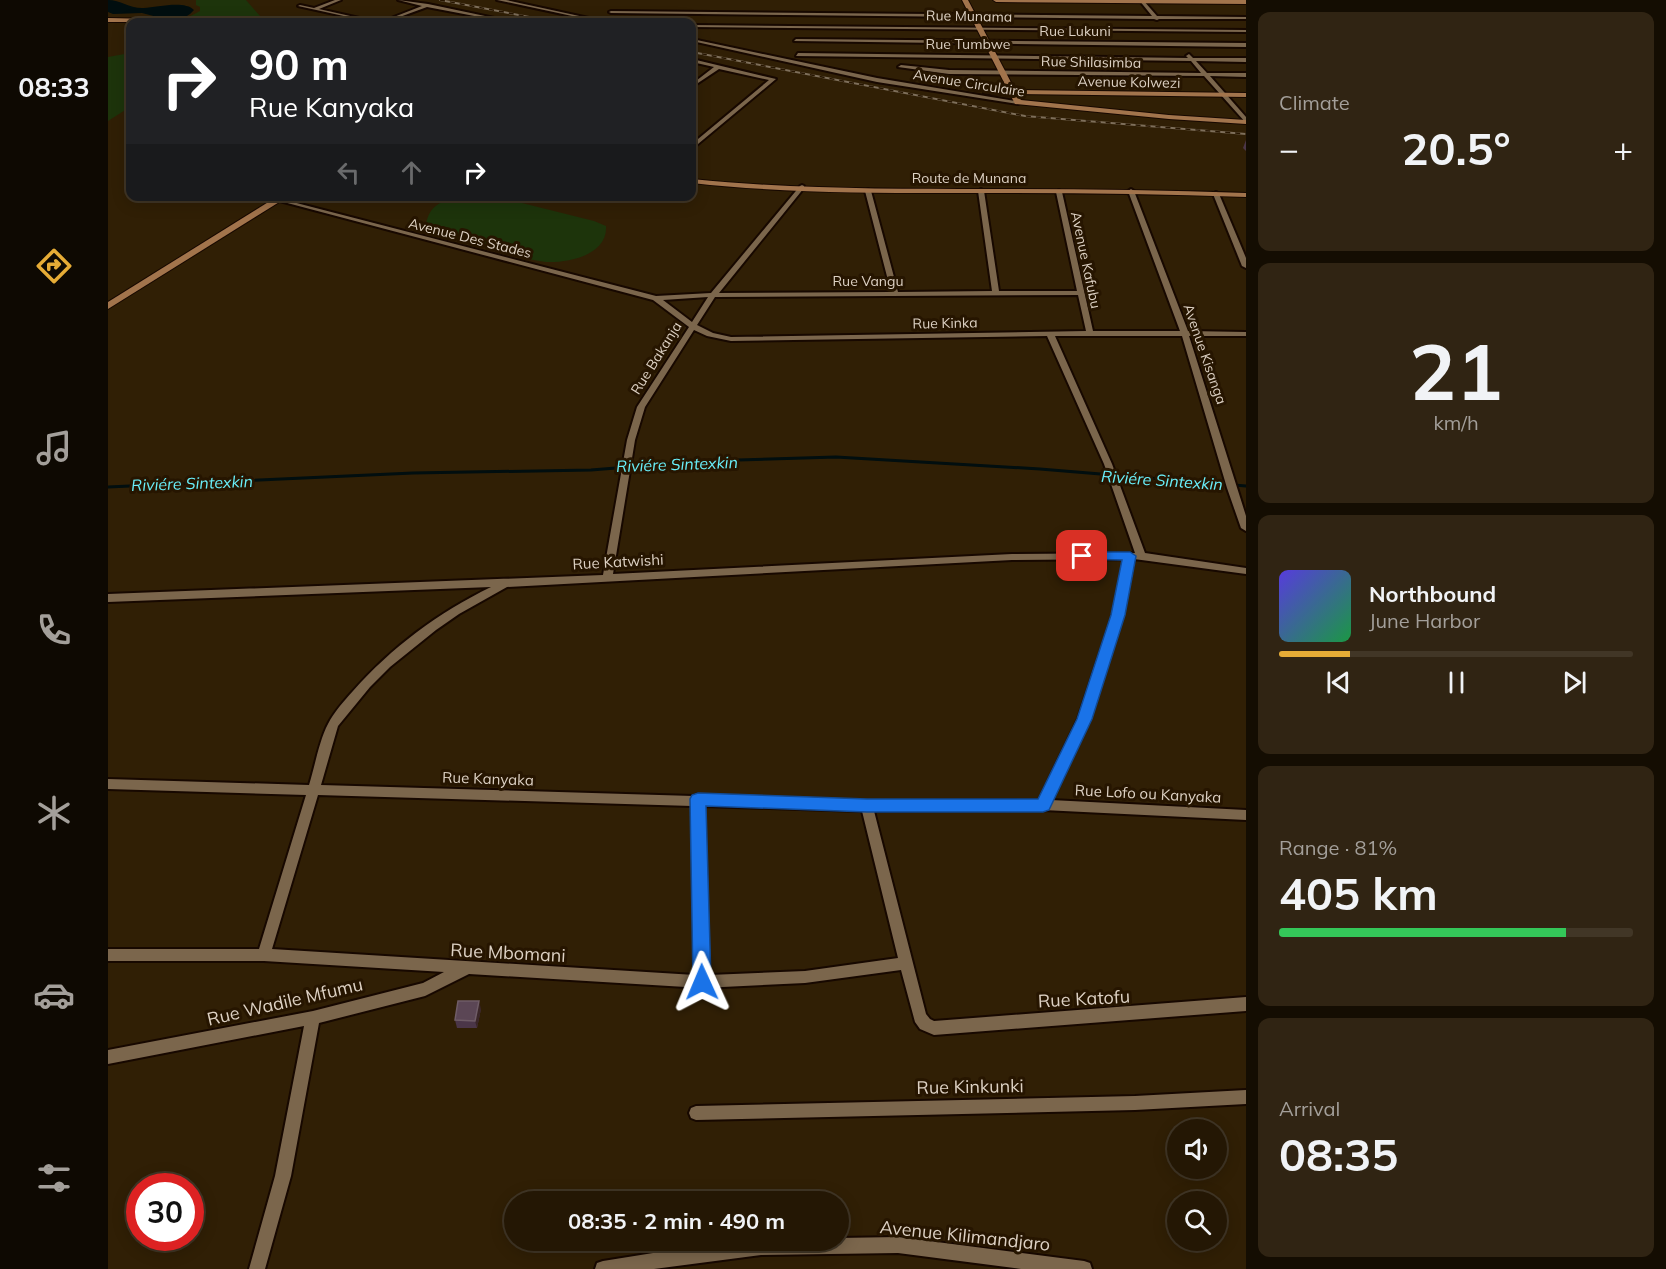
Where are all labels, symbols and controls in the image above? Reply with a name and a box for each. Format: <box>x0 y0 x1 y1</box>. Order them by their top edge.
street label: Rue Munama <box>926 6 1012 26</box>
street label: Rue Lukuni <box>1039 22 1111 40</box>
street label: Rue Tumbwe <box>926 35 1010 53</box>
text: 90 m <box>249 38 349 91</box>
icon: right <box>150 42 228 120</box>
street label: Rue Shilasimba <box>1041 52 1141 72</box>
street label: Avenue Circulaire <box>912 65 1026 101</box>
text: 08:33 <box>18 70 90 104</box>
street label: Avenue Kolwezi <box>1077 72 1181 92</box>
text: Rue Kanyaka <box>249 90 414 124</box>
text: Climate <box>1279 90 1350 115</box>
text: 20.5° <box>1401 120 1511 176</box>
text: − <box>1279 128 1299 169</box>
text: + <box>1613 128 1633 169</box>
icon: left <box>332 156 365 189</box>
icon: ahead <box>395 156 428 189</box>
icon: right <box>458 156 491 189</box>
street label: Route de Munana <box>912 169 1026 187</box>
street label: Avenue Kafubu <box>1067 210 1105 310</box>
street label: Avenue Des Stades <box>407 214 533 262</box>
icon: directions <box>33 245 75 287</box>
street label: Rue Vangu <box>832 272 904 290</box>
street label: Avenue Kisanga <box>1179 301 1231 407</box>
street label: Rue Kinka <box>912 313 978 333</box>
street label: Rue Bakanja <box>627 318 685 398</box>
text: 21 <box>1409 322 1503 420</box>
text: km/h <box>1433 410 1479 435</box>
icon: music <box>33 427 75 469</box>
water label: Riviére Sintexkin <box>616 452 738 476</box>
water label: Riviére Sintexkin <box>1101 466 1223 494</box>
water label: Riviére Sintexkin <box>131 471 253 495</box>
pin <box>1056 530 1107 581</box>
icon: arrive <box>1065 539 1098 572</box>
street label: Rue Katwishi <box>572 550 664 573</box>
text: Northbound <box>1369 580 1496 608</box>
text: June Harbor <box>1369 608 1480 633</box>
icon: phone <box>33 609 75 651</box>
icon: previous <box>1322 666 1355 699</box>
icon: pause <box>1440 666 1473 699</box>
icon: next <box>1558 666 1591 699</box>
street label: Rue Kanyaka <box>442 767 534 790</box>
street label: Rue Lofo ou Kanyaka <box>1074 780 1222 807</box>
icon: climate <box>33 792 75 834</box>
text: Range · 81% <box>1279 835 1397 860</box>
text: 405 km <box>1279 865 1438 921</box>
street label: Rue Mbomani <box>450 938 566 967</box>
position arrow <box>670 950 734 1014</box>
street label: Rue Wadile Mfumu <box>205 972 365 1031</box>
icon: car <box>33 974 75 1016</box>
street label: Rue Katofu <box>1037 985 1131 1012</box>
street label: Rue Kinkunki <box>916 1074 1024 1099</box>
text: Arrival <box>1279 1096 1340 1121</box>
map controls <box>1167 1119 1227 1251</box>
button: sound <box>1167 1119 1227 1179</box>
text: 08:35 <box>1279 1126 1398 1182</box>
icon: filters <box>33 1157 75 1199</box>
speed limit sign: 30 <box>126 1173 204 1251</box>
button: search <box>1167 1191 1227 1251</box>
text: 08:35 · 2 min · 490 m <box>568 1207 785 1235</box>
street label: Avenue Kilimandjaro <box>879 1215 1051 1256</box>

